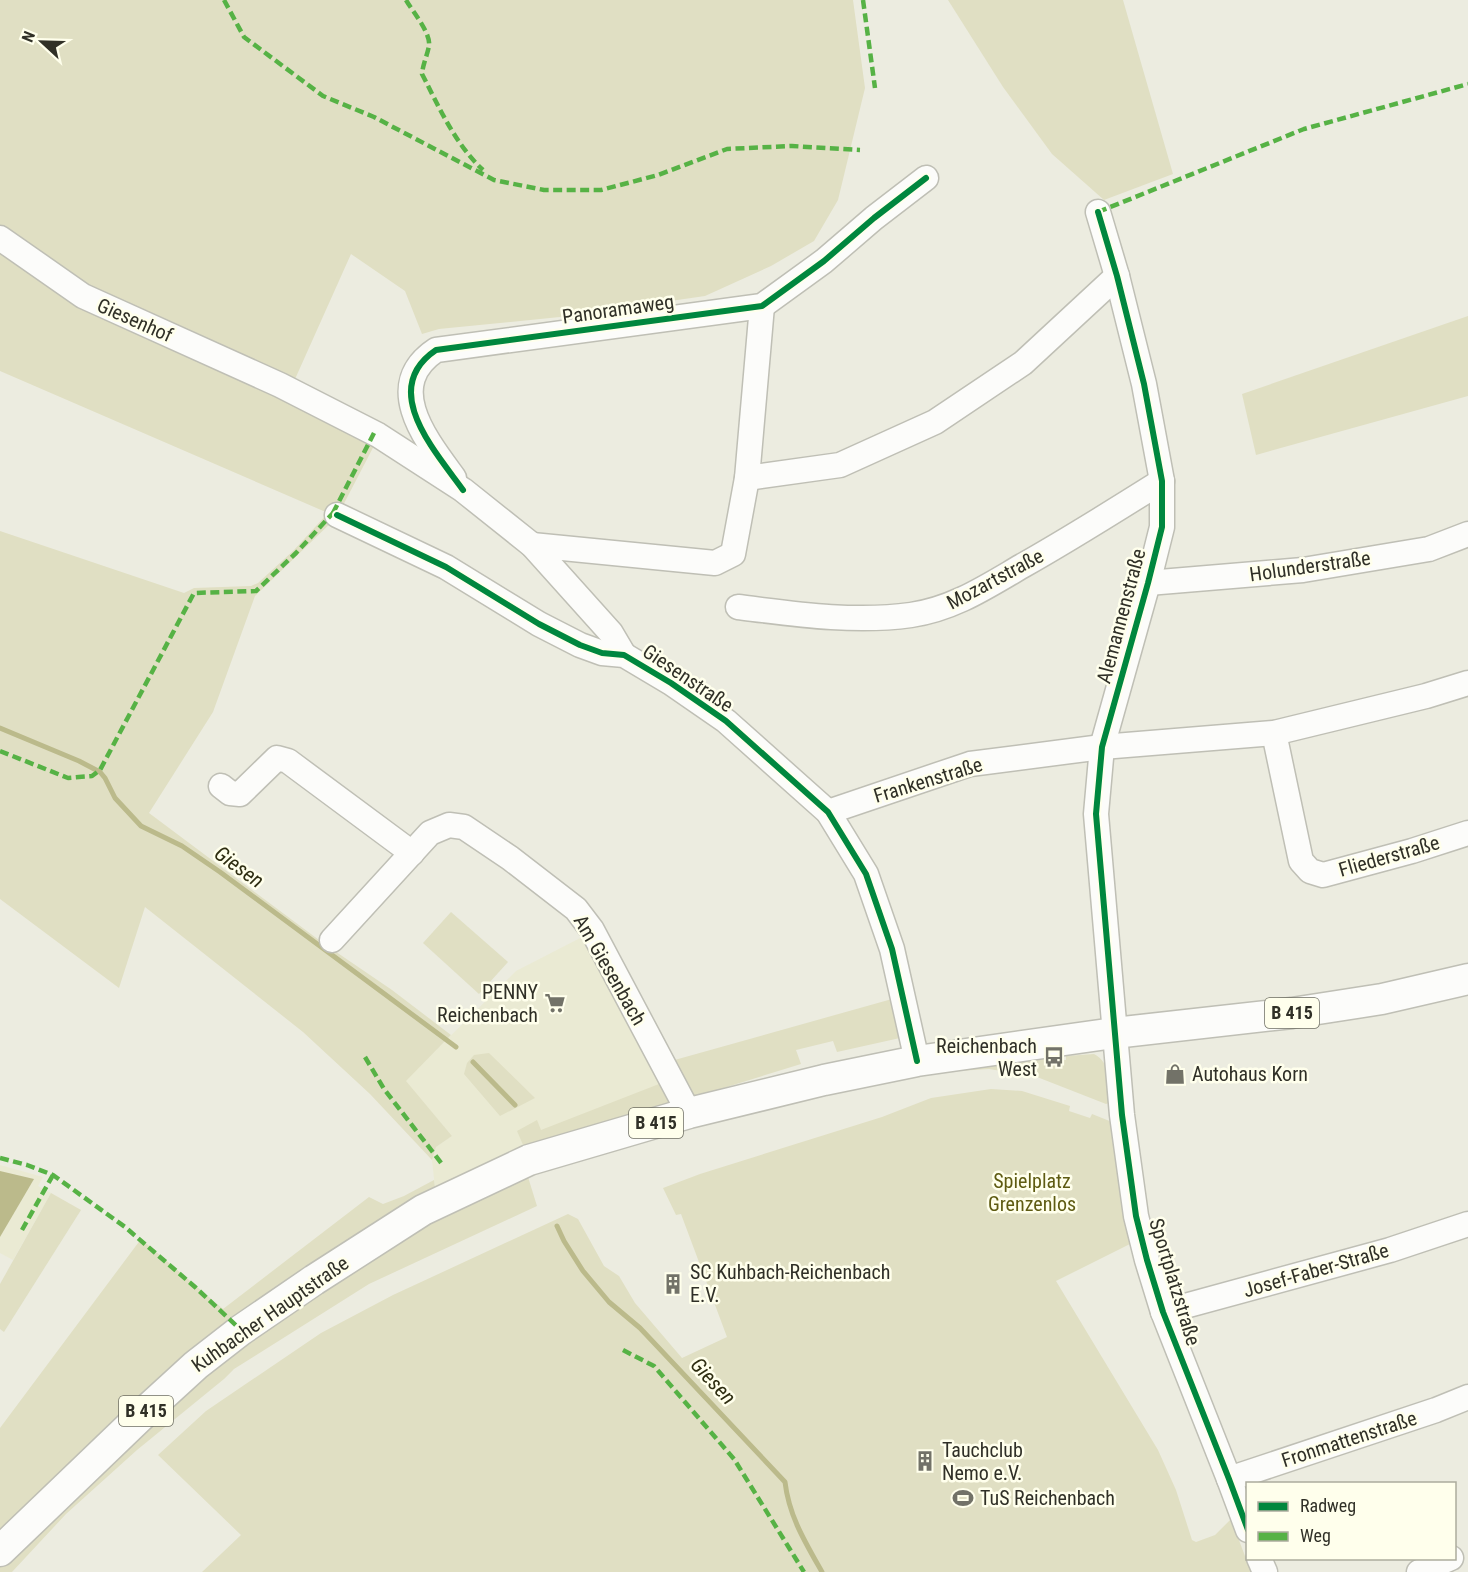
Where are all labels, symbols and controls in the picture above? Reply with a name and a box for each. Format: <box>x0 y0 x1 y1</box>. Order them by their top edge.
north arrow <box>12 12 72 72</box>
text: N <box>18 28 39 45</box>
street label: Panoramaweg <box>561 289 675 329</box>
street label: Giesenhof <box>94 293 177 348</box>
street label: Mozartstraße <box>943 544 1047 614</box>
street label: Alemannenstraße <box>1091 546 1151 686</box>
street label: Holunderstraße <box>1248 546 1372 586</box>
street label: Giesenstraße <box>638 639 738 717</box>
street label: Frankenstraße <box>871 752 985 808</box>
street label: Fliederstraße <box>1336 830 1442 882</box>
water label: Giesen <box>210 841 268 893</box>
street label: Am Giesenbach <box>569 911 651 1029</box>
place label: PENNY Reichenbach <box>437 980 538 1027</box>
supermarket icon: PENNY Reichenbach <box>543 991 567 1015</box>
road number: B 415 <box>1265 998 1319 1028</box>
place label: Reichenbach West <box>936 1034 1037 1081</box>
bus stop icon: Reichenbach West <box>1042 1045 1066 1069</box>
shop icon: Autohaus Korn <box>1163 1062 1187 1086</box>
place label: Autohaus Korn <box>1192 1062 1308 1086</box>
road number: B 415 <box>629 1108 683 1138</box>
park label: Spielplatz Grenzenlos <box>988 1169 1076 1216</box>
street label: Sportplatzstraße <box>1144 1216 1206 1348</box>
street label: Josef-Faber-Straße <box>1241 1238 1391 1302</box>
street label: Kuhbacher Hauptstraße <box>187 1251 353 1377</box>
place label: SC Kuhbach-Reichenbach E.V. <box>690 1260 891 1307</box>
building icon: SC Kuhbach-Reichenbach E.V. <box>661 1272 685 1296</box>
water label: Giesen <box>685 1353 741 1409</box>
road number: B 415 <box>119 1396 173 1426</box>
street label: Fronmattenstraße <box>1278 1406 1420 1472</box>
place label: Tauchclub Nemo e.V. <box>942 1438 1023 1485</box>
building icon: Tauchclub Nemo e.V. <box>913 1449 937 1473</box>
legend <box>1246 1482 1456 1560</box>
sports icon: TuS Reichenbach <box>951 1486 975 1510</box>
place label: TuS Reichenbach <box>980 1486 1115 1510</box>
text: Radweg <box>1300 1495 1356 1516</box>
text: Weg <box>1300 1525 1331 1546</box>

